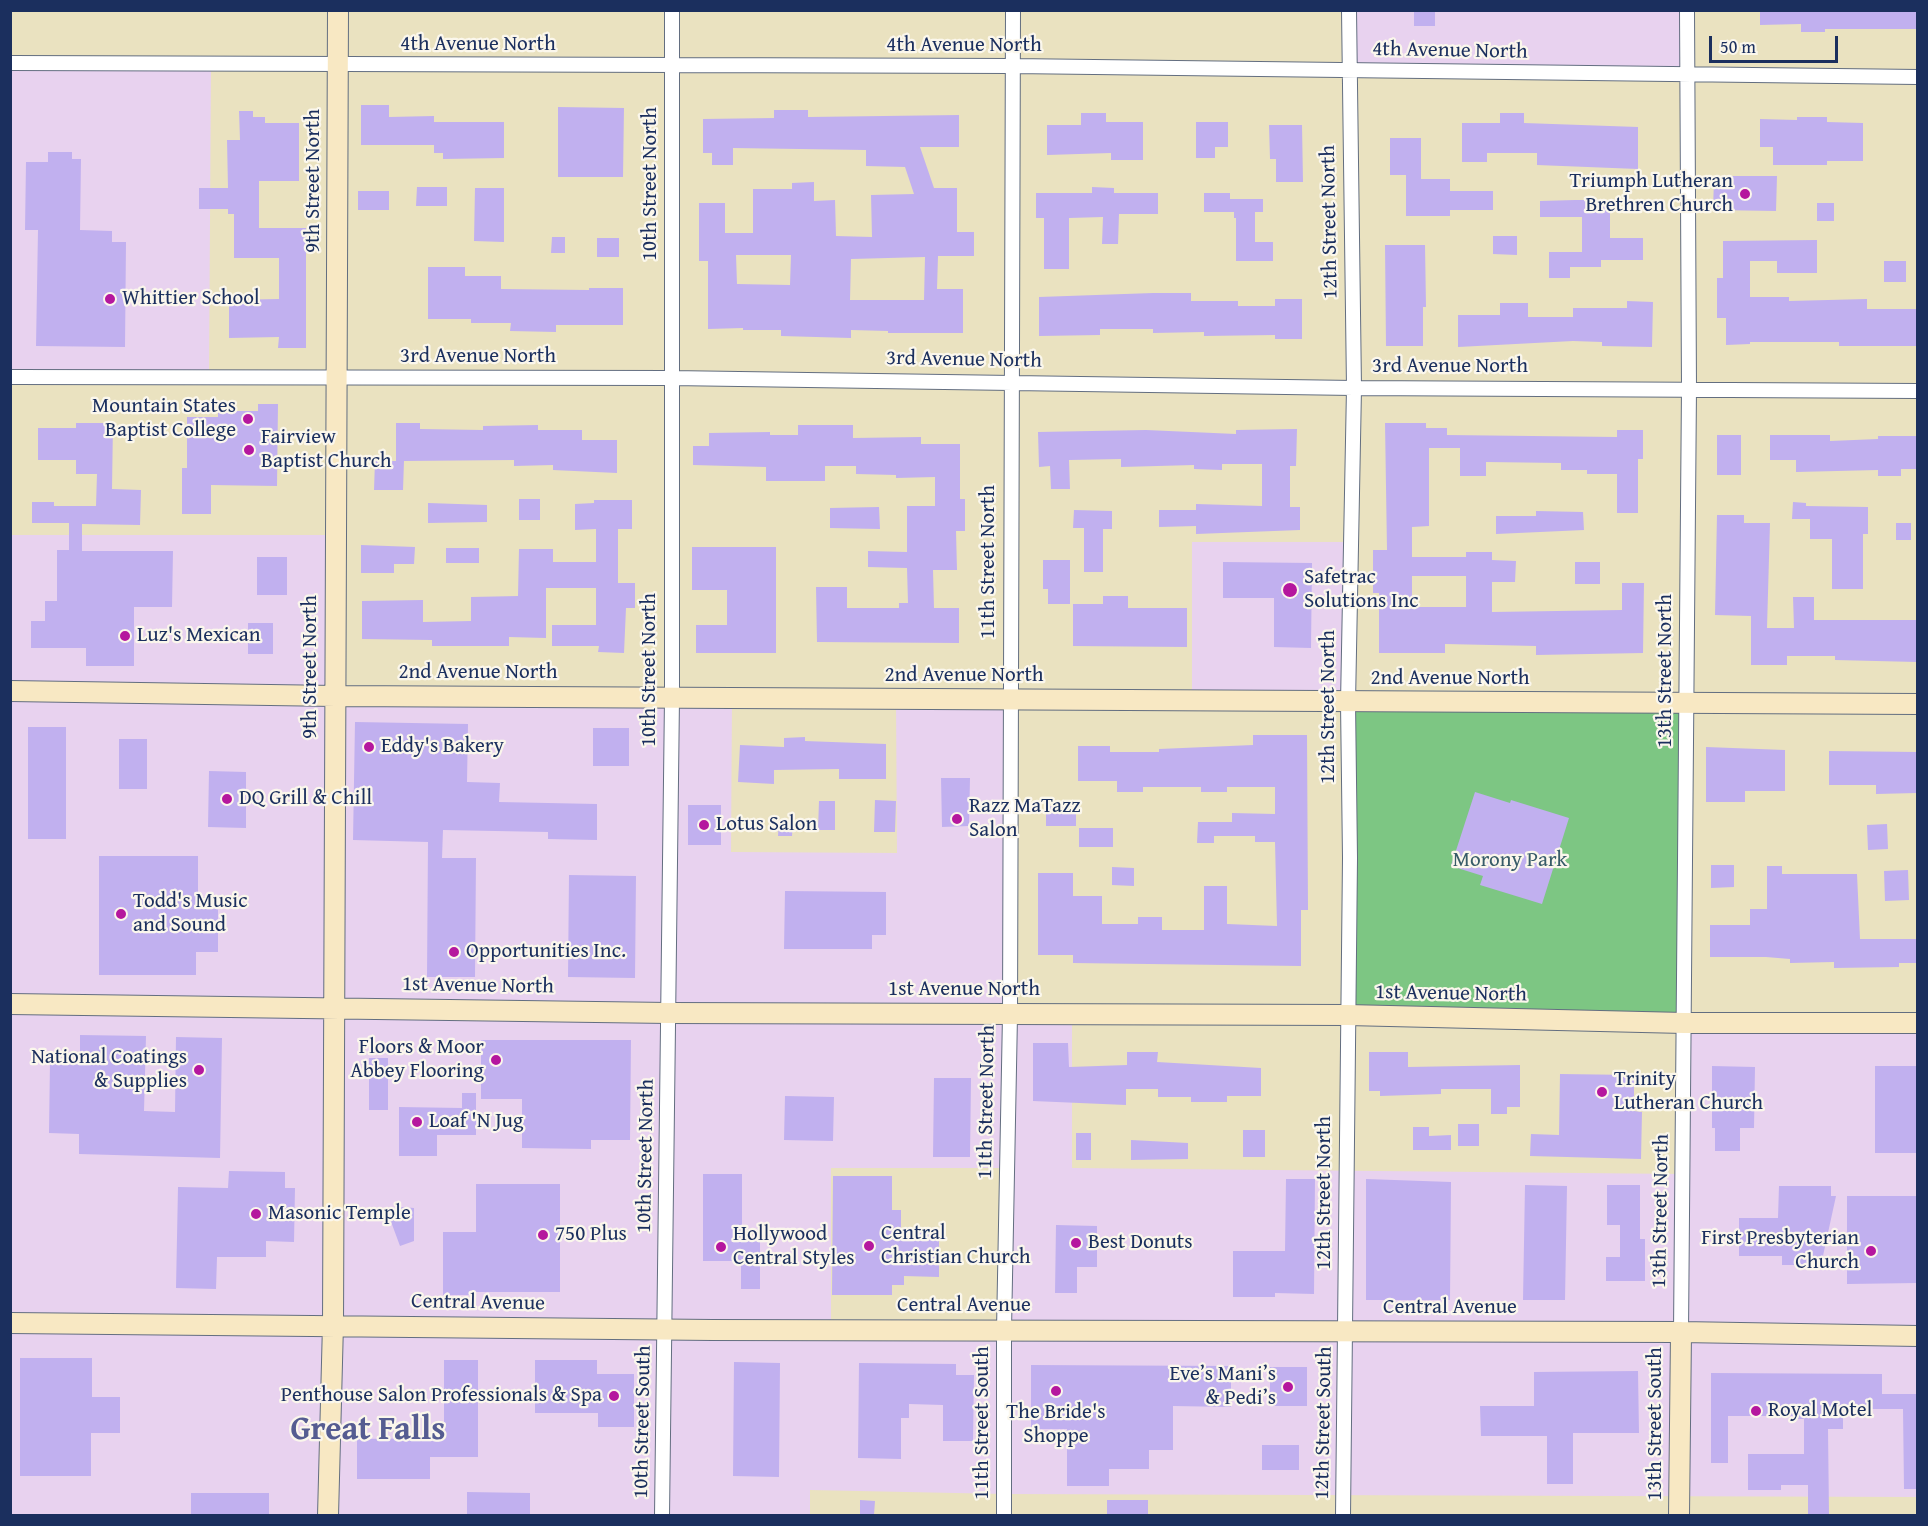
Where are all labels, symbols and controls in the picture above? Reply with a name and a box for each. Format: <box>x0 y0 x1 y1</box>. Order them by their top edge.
scale bar <box>1712 24 1841 62</box>
street label: 4th Avenue North <box>400 32 556 58</box>
street label: 4th Avenue North <box>886 33 1042 59</box>
text: 50 m <box>1720 33 1756 60</box>
street label: 4th Avenue North <box>1372 37 1528 65</box>
street label: 10th Street North <box>638 107 664 261</box>
street label: 9th Street North <box>301 109 327 253</box>
street label: 12th Street North <box>1316 145 1344 299</box>
place label: Triumph Lutheran Brethren Church <box>1570 169 1733 219</box>
marker: Triumph Lutheran Brethren Church <box>1738 187 1752 201</box>
place label: Whittier School <box>122 286 260 312</box>
marker: Whittier School <box>103 292 117 306</box>
street label: 3rd Avenue North <box>400 344 556 370</box>
street label: 3rd Avenue North <box>886 346 1042 374</box>
street label: 3rd Avenue North <box>1372 354 1528 380</box>
place label: Mountain States Baptist College <box>92 394 236 444</box>
marker: Mountain States Baptist College <box>241 412 255 426</box>
place label: Fairview Baptist Church <box>261 425 392 475</box>
marker: Fairview Baptist Church <box>242 443 256 457</box>
street label: 11th Street North <box>976 485 1002 639</box>
place label: Safetrac Solutions Inc <box>1304 565 1419 615</box>
marker: Safetrac Solutions Inc <box>1281 581 1299 599</box>
street label: 10th Street North <box>637 593 663 747</box>
street label: 13th Street North <box>1653 594 1679 748</box>
street label: 9th Street North <box>298 595 324 739</box>
place label: Luz's Mexican <box>137 623 261 649</box>
marker: Luz's Mexican <box>118 629 132 643</box>
street label: 12th Street North <box>1316 630 1342 784</box>
street label: 2nd Avenue North <box>398 660 558 686</box>
street label: 2nd Avenue North <box>884 663 1044 689</box>
street label: 2nd Avenue North <box>1370 666 1530 692</box>
place label: Eddy's Bakery <box>381 734 504 760</box>
marker: Eddy's Bakery <box>362 740 376 754</box>
place label: DQ Grill & Chill <box>239 786 372 812</box>
marker: DQ Grill & Chill <box>220 792 234 806</box>
place label: Razz MaTazz Salon <box>969 794 1080 844</box>
place label: Lotus Salon <box>716 812 817 838</box>
marker: Razz MaTazz Salon <box>950 812 964 826</box>
marker: Lotus Salon <box>697 818 711 832</box>
park label: Morony Park <box>1453 848 1567 874</box>
place label: Todd's Music and Sound <box>133 889 248 939</box>
marker: Todd's Music and Sound <box>114 907 128 921</box>
place label: Opportunities Inc. <box>466 939 626 965</box>
marker: Opportunities Inc. <box>447 945 461 959</box>
street label: 1st Avenue North <box>402 972 554 1000</box>
street label: 1st Avenue North <box>888 977 1040 1003</box>
street label: 1st Avenue North <box>1375 980 1527 1008</box>
street label: 11th Street North <box>973 1025 1001 1179</box>
place label: Floors & Moor Abbey Flooring <box>350 1035 484 1085</box>
place label: National Coatings & Supplies <box>31 1045 187 1095</box>
marker: Floors & Moor Abbey Flooring <box>489 1053 503 1067</box>
marker: National Coatings & Supplies <box>192 1063 206 1077</box>
place label: Trinity Lutheran Church <box>1614 1067 1763 1117</box>
street label: 10th Street North <box>632 1079 660 1233</box>
marker: Trinity Lutheran Church <box>1595 1085 1609 1099</box>
place label: Loaf 'N Jug <box>429 1109 523 1135</box>
marker: Loaf 'N Jug <box>410 1115 424 1129</box>
street label: 12th Street North <box>1312 1116 1338 1270</box>
street label: 13th Street North <box>1647 1134 1675 1288</box>
place label: Masonic Temple <box>268 1201 411 1227</box>
marker: Masonic Temple <box>249 1207 263 1221</box>
place label: Central Christian Church <box>881 1221 1030 1271</box>
place label: 750 Plus <box>555 1222 627 1248</box>
place label: Hollywood Central Styles <box>733 1222 855 1272</box>
place label: First Presbyterian Church <box>1701 1226 1859 1276</box>
marker: 750 Plus <box>536 1228 550 1242</box>
place label: Best Donuts <box>1088 1230 1193 1256</box>
marker: Best Donuts <box>1069 1236 1083 1250</box>
marker: Central Christian Church <box>862 1239 876 1253</box>
marker: Hollywood Central Styles <box>714 1240 728 1254</box>
marker: First Presbyterian Church <box>1864 1244 1878 1258</box>
street label: Central Avenue <box>411 1289 545 1317</box>
street label: Central Avenue <box>897 1293 1031 1319</box>
street label: Central Avenue <box>1383 1295 1517 1321</box>
street label: 10th Street South <box>629 1345 657 1499</box>
street label: 11th Street South <box>970 1346 996 1500</box>
street label: 12th Street South <box>1310 1346 1338 1500</box>
street label: 13th Street South <box>1643 1347 1669 1501</box>
place label: Eve’s Mani’s & Pedi’s <box>1169 1362 1276 1412</box>
marker: Eve’s Mani’s & Pedi’s <box>1281 1380 1295 1394</box>
place label: Penthouse Salon Professionals & Spa <box>281 1383 602 1409</box>
marker: The Bride's Shoppe <box>1049 1384 1063 1398</box>
marker: Penthouse Salon Professionals & Spa <box>607 1389 621 1403</box>
place label: Royal Motel <box>1768 1398 1872 1424</box>
place label: The Bride's Shoppe <box>1006 1400 1106 1450</box>
marker: Royal Motel <box>1749 1404 1763 1418</box>
district label: Great Falls <box>291 1411 445 1451</box>

